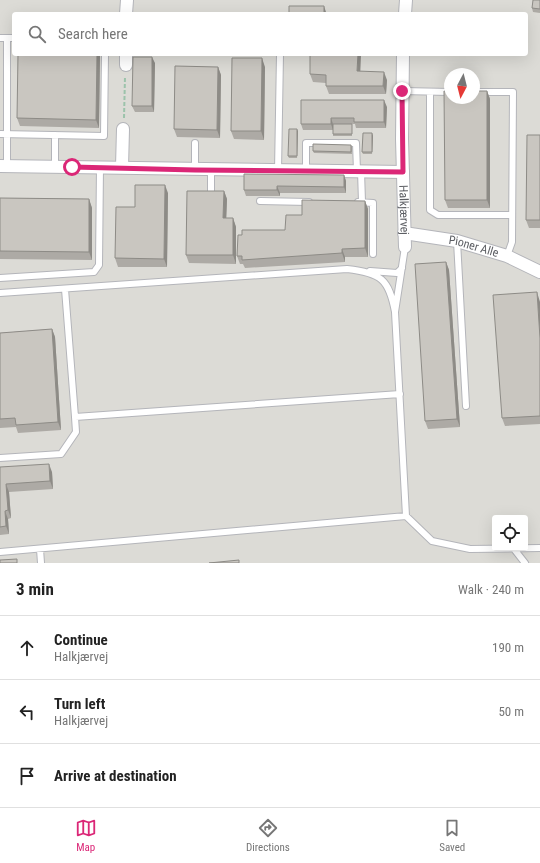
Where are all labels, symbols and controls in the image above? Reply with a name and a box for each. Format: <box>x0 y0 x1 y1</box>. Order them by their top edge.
search box <box>12 12 528 56</box>
icon: search <box>26 23 48 45</box>
text: Search here <box>58 25 128 43</box>
north arrow <box>444 68 480 104</box>
route end <box>393 82 411 100</box>
route start <box>63 158 81 176</box>
street label: Halkjærvej <box>396 185 412 235</box>
street label: Pioner Alle <box>448 233 501 260</box>
map controls <box>492 515 528 551</box>
button: locate <box>492 515 528 551</box>
text: 3 min <box>16 579 54 599</box>
text: Walk · 240 m <box>458 582 524 597</box>
text: Continue <box>54 631 108 649</box>
icon: ahead <box>16 637 38 659</box>
text: 190 m <box>492 640 524 655</box>
text: Halkjærvej <box>54 649 108 664</box>
text: Turn left <box>54 695 105 713</box>
icon: left <box>16 701 38 723</box>
text: 50 m <box>498 704 524 719</box>
text: Halkjærvej <box>54 713 108 728</box>
icon: arrive <box>16 765 38 787</box>
text: Arrive at destination <box>54 767 177 785</box>
tab: Map <box>75 817 97 854</box>
tab: Directions <box>246 817 290 854</box>
tab: Saved <box>439 817 465 854</box>

